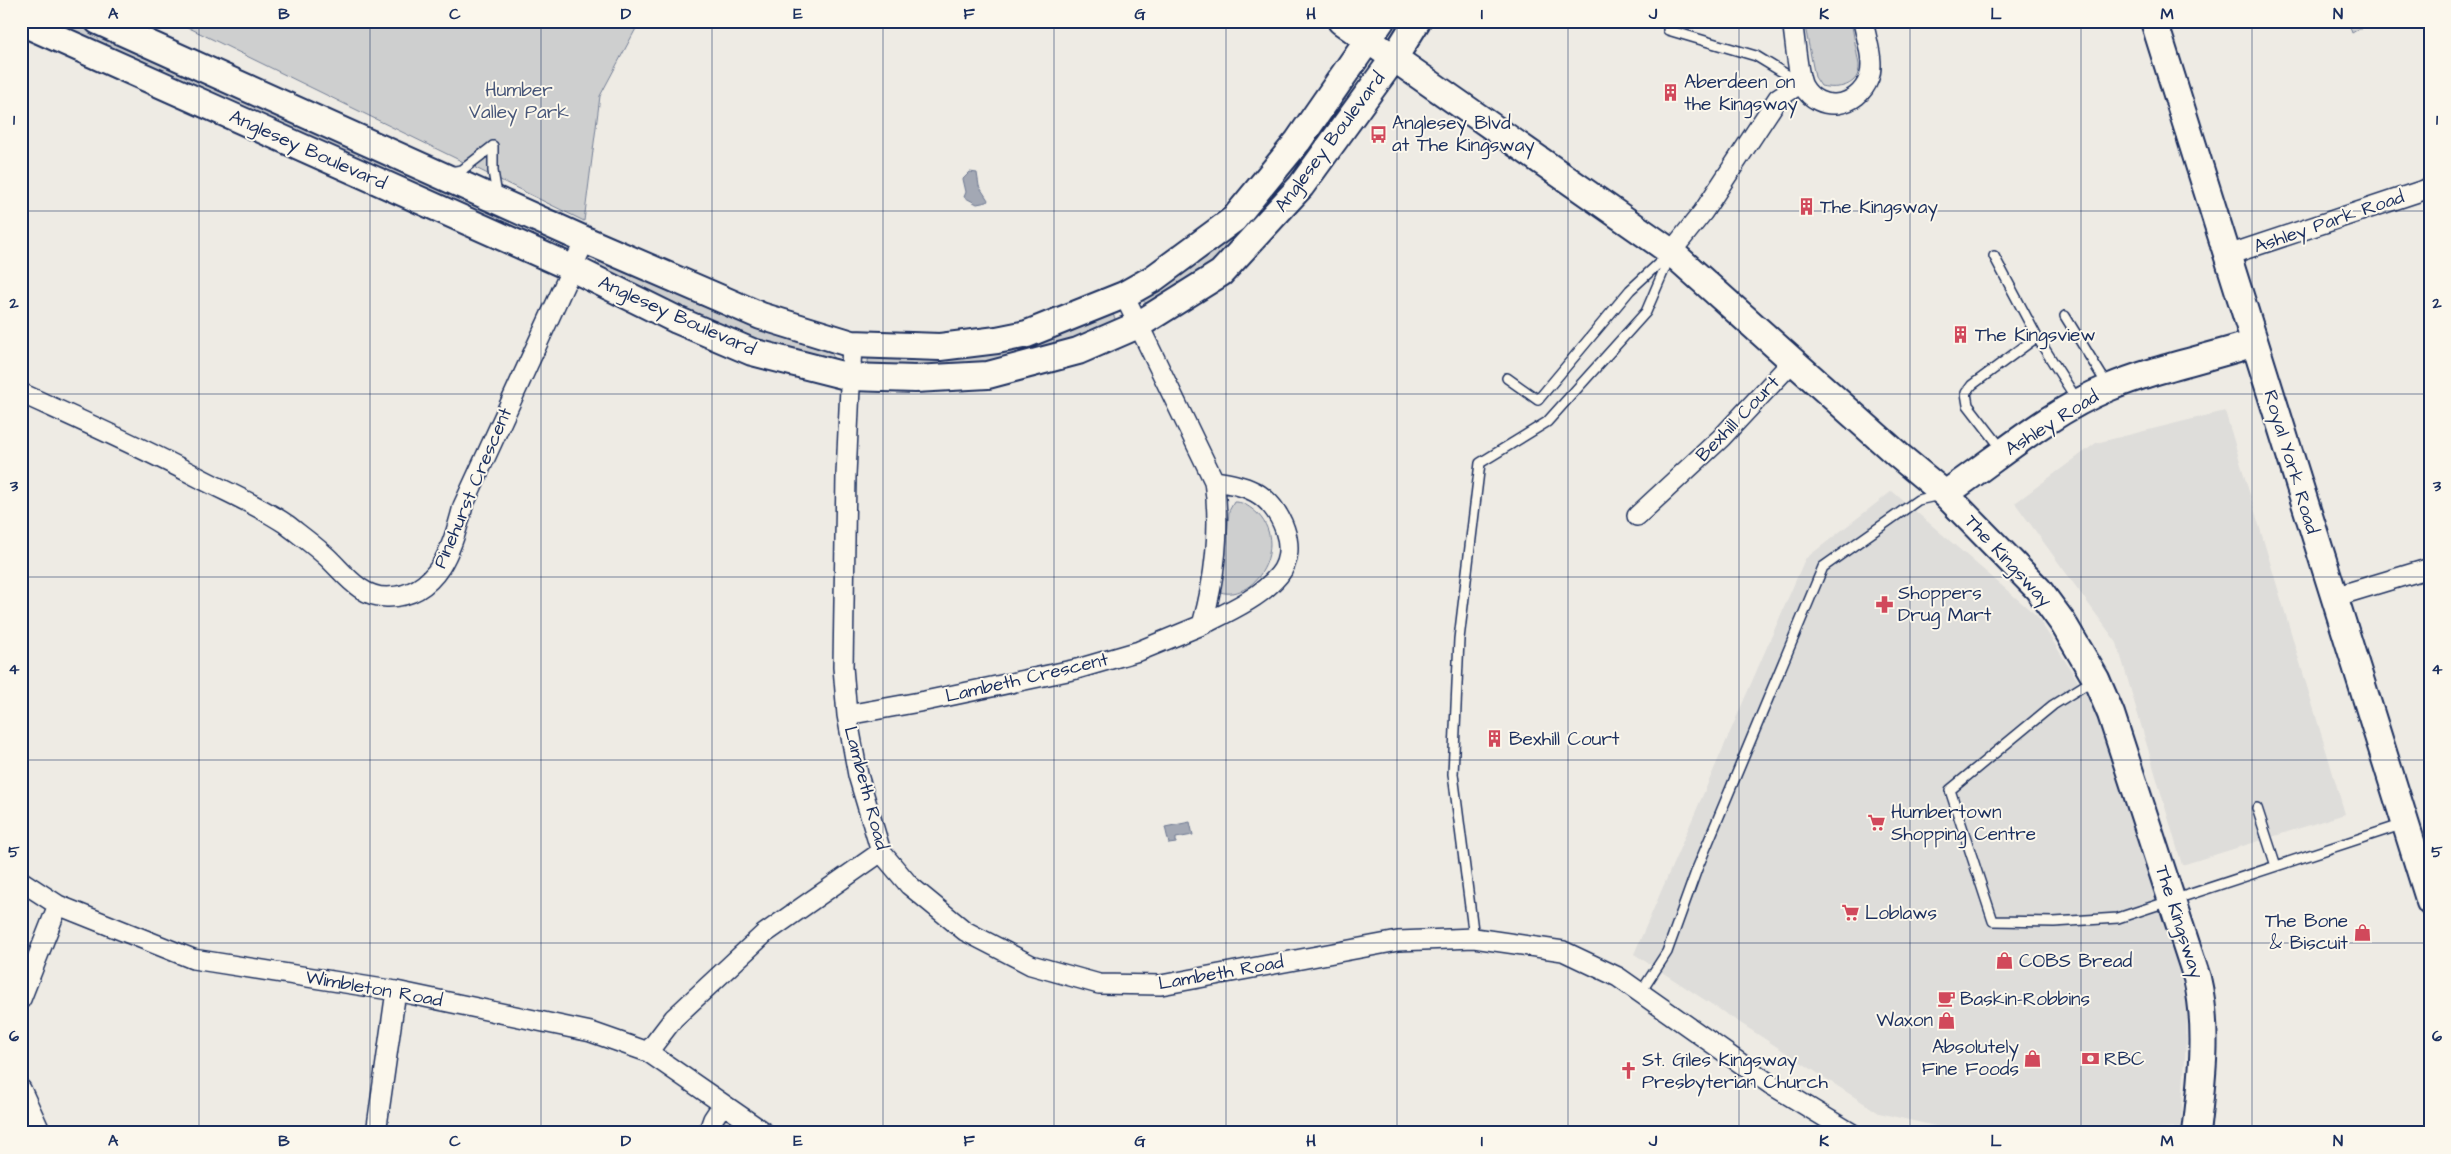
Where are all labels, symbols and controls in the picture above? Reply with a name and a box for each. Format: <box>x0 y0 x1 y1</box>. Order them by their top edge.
text: A <box>108 3 119 25</box>
text: B <box>278 3 290 25</box>
text: C <box>449 3 461 25</box>
text: D <box>621 3 632 25</box>
text: E <box>793 3 803 25</box>
text: F <box>963 3 975 25</box>
text: G <box>1134 3 1146 25</box>
text: H <box>1306 3 1316 25</box>
text: I <box>1481 3 1483 25</box>
text: J <box>1648 3 1658 25</box>
text: K <box>1819 3 1829 25</box>
text: L <box>1990 3 2002 25</box>
text: M <box>2160 3 2174 25</box>
text: N <box>2333 3 2343 25</box>
street label: Anglesey Boulevard <box>1268 66 1393 218</box>
place label: Aberdeen on the Kingsway <box>1684 69 1798 119</box>
park label: Humber Valley Park <box>469 77 569 127</box>
building icon: Aberdeen on the Kingsway <box>1660 83 1680 103</box>
street label: Anglesey Boulevard <box>225 103 391 198</box>
text: 1 <box>13 109 16 131</box>
text: 1 <box>2436 109 2439 131</box>
place label: Anglesey Blvd at The Kingsway <box>1392 110 1535 160</box>
bus stop icon: Anglesey Blvd at The Kingsway <box>1368 124 1388 144</box>
street label: Ashley Park Road <box>2250 183 2408 261</box>
place label: The Kingsway <box>1820 194 1938 222</box>
building icon: The Kingsway <box>1796 197 1816 217</box>
street label: Anglesey Boulevard <box>594 269 760 364</box>
text: 2 <box>8 292 19 314</box>
text: 2 <box>2431 292 2442 314</box>
place label: The Kingsview <box>1975 322 2096 350</box>
building icon: The Kingsview <box>1951 325 1971 345</box>
street label: Bexhill Court <box>1690 370 1786 468</box>
street label: Ashley Road <box>2000 383 2105 463</box>
street label: Royal York Road <box>2255 387 2326 538</box>
street label: Pinehurst Crescent <box>427 403 519 573</box>
text: 3 <box>9 475 19 497</box>
text: 3 <box>2432 475 2442 497</box>
street label: The Kingsway <box>1957 509 2058 614</box>
place label: Shoppers Drug Mart <box>1898 580 1992 630</box>
pharmacy icon: Shoppers Drug Mart <box>1874 594 1894 614</box>
street label: Lambeth Crescent <box>943 646 1111 710</box>
text: 4 <box>9 658 20 680</box>
text: 4 <box>2432 658 2443 680</box>
street label: Lambeth Road <box>837 723 896 853</box>
place label: Bexhill Court <box>1509 726 1620 753</box>
building icon: Bexhill Court <box>1485 729 1505 749</box>
place label: Humbertown Shopping Centre <box>1891 799 2036 849</box>
supermarket icon: Humbertown Shopping Centre <box>1867 813 1887 833</box>
text: 5 <box>8 841 20 863</box>
text: 5 <box>2431 841 2443 863</box>
street label: The Kingsway <box>2147 862 2210 983</box>
place label: Loblaws <box>1865 900 1937 927</box>
supermarket icon: Loblaws <box>1841 903 1861 923</box>
place label: The Bone & Biscuit <box>2265 908 2348 957</box>
shop icon: The Bone & Biscuit <box>2352 922 2372 942</box>
place label: COBS Bread <box>2019 948 2132 975</box>
street label: Lambeth Road <box>1156 949 1286 997</box>
shop icon: COBS Bread <box>1995 951 2015 971</box>
street label: Wimbleton Road <box>303 964 445 1014</box>
place label: Baskin-Robbins <box>1960 986 2090 1013</box>
cafe icon: Baskin-Robbins <box>1936 989 1956 1009</box>
place label: Waxon <box>1876 1007 1933 1034</box>
shop icon: Waxon <box>1937 1010 1957 1030</box>
text: 6 <box>9 1025 19 1047</box>
text: 6 <box>2432 1025 2442 1047</box>
place label: Absolutely Fine Foods <box>1922 1034 2020 1083</box>
place label: RBC <box>2104 1046 2145 1073</box>
place label: St. Giles Kingsway Presbyterian Church <box>1642 1047 1829 1097</box>
shop icon: Absolutely Fine Foods <box>2023 1048 2043 1068</box>
bank icon: RBC <box>2080 1049 2100 1069</box>
church icon: St. Giles Kingsway Presbyterian Church <box>1618 1061 1638 1081</box>
text: A <box>108 1130 119 1152</box>
text: B <box>278 1130 290 1152</box>
text: C <box>449 1130 461 1152</box>
text: D <box>621 1130 632 1152</box>
text: E <box>793 1130 803 1152</box>
text: F <box>963 1130 975 1152</box>
text: G <box>1134 1130 1146 1152</box>
text: H <box>1306 1130 1316 1152</box>
text: I <box>1481 1130 1483 1152</box>
text: J <box>1648 1130 1658 1152</box>
text: K <box>1819 1130 1829 1152</box>
text: L <box>1990 1130 2002 1152</box>
text: M <box>2160 1130 2174 1152</box>
text: N <box>2333 1130 2343 1152</box>

